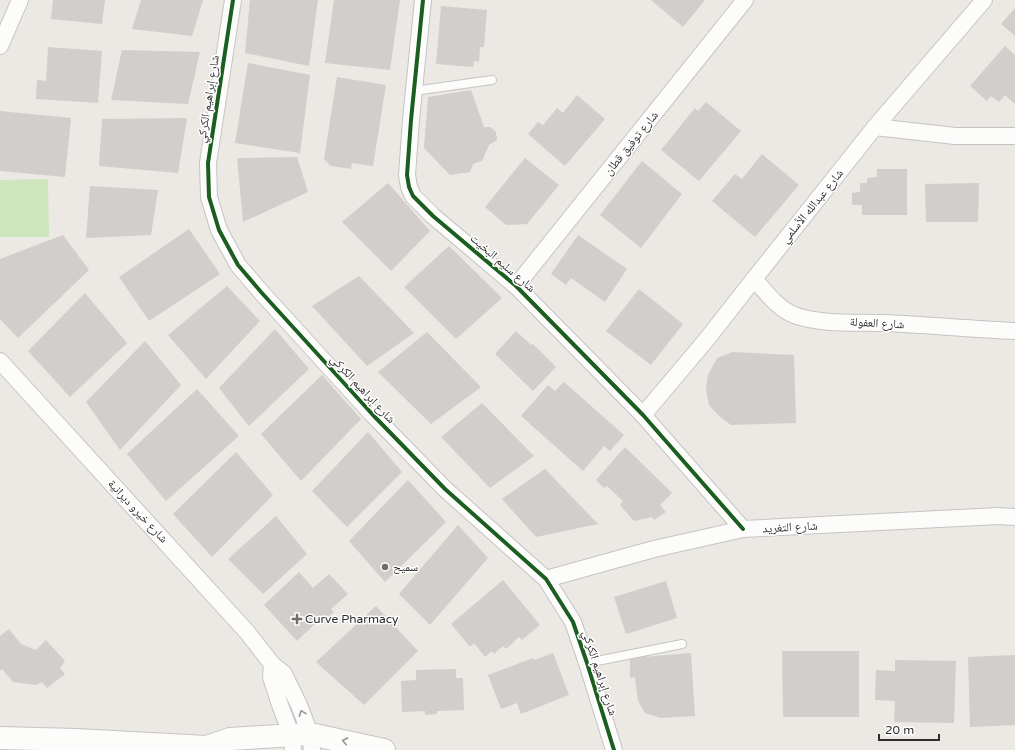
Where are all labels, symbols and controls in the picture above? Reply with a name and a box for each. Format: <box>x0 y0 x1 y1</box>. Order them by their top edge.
street label: شارع إبراهيم الكركي <box>194 54 225 144</box>
street label: شارع توفيق قطان <box>601 108 662 179</box>
street label: شارع عبدالله الأسلمي <box>778 166 849 248</box>
street label: شارع سليم البخيت <box>467 231 538 296</box>
street label: شارع العفولة <box>849 315 905 332</box>
street label: شارع إبراهيم الكركي <box>325 352 398 428</box>
street label: شارع خيرو ديرانية <box>104 476 171 546</box>
street label: شارع التغريد <box>762 519 818 536</box>
place label: سميح <box>393 560 418 574</box>
marker: سميح <box>380 562 390 572</box>
place label: Curve Pharmacy <box>305 612 399 626</box>
marker: Curve Pharmacy <box>292 614 302 624</box>
street label: شارع إبراهيم الكركي <box>577 629 620 718</box>
one-way arrow <box>298 709 306 716</box>
scale bar <box>879 716 939 742</box>
text: 20 m <box>885 723 914 737</box>
one-way arrow <box>342 738 349 746</box>

